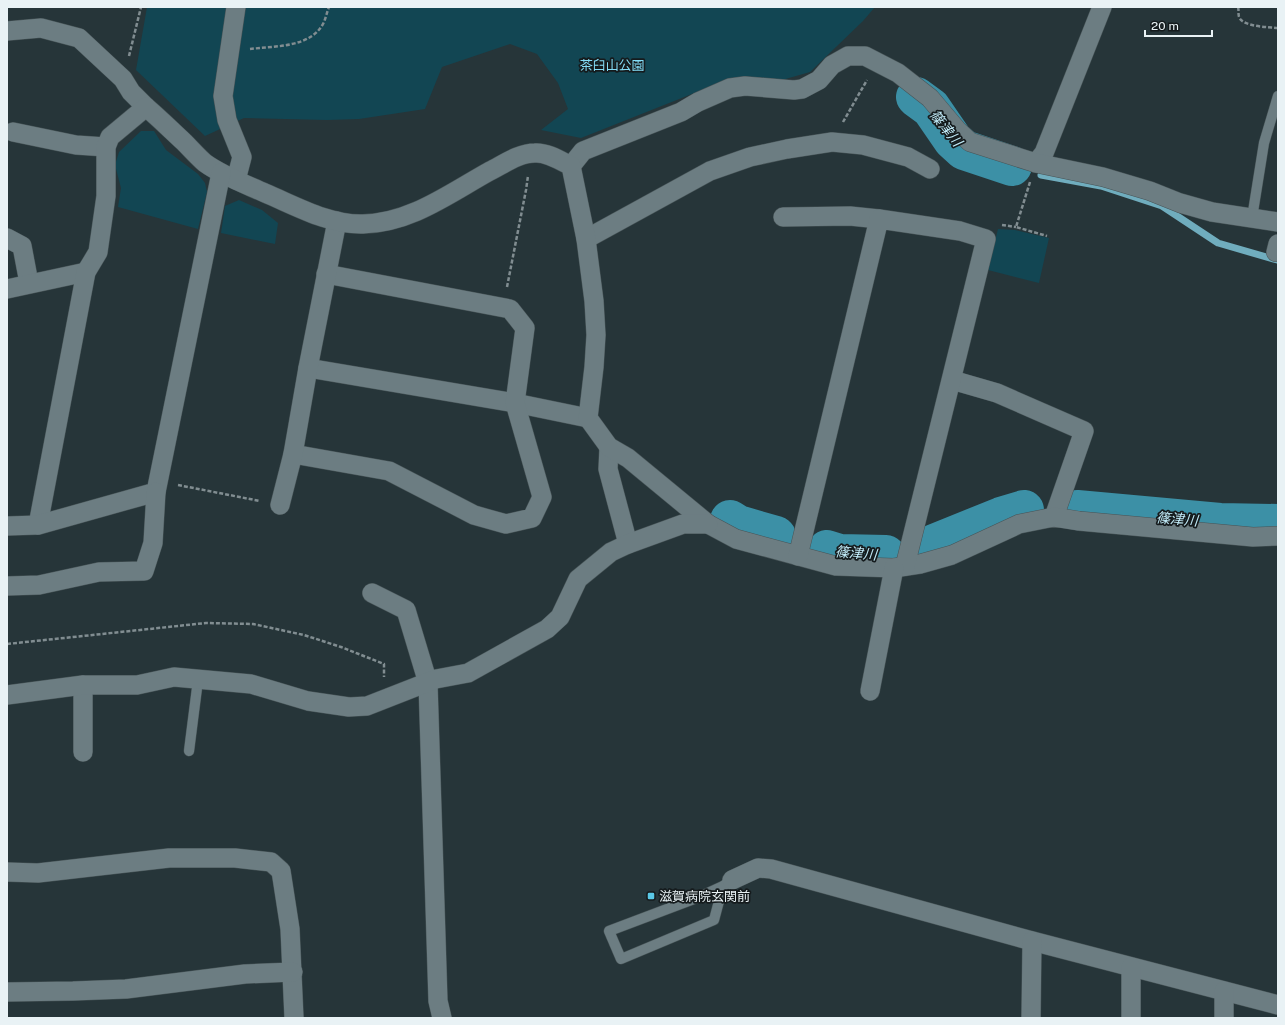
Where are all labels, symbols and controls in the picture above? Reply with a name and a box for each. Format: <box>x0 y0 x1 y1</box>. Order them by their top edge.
scale bar <box>1145 12 1212 38</box>
text: 20 m <box>1151 19 1179 33</box>
park label: 茶臼山公園 <box>579 58 645 73</box>
water label: 篠津川 <box>927 107 967 151</box>
water label: 篠津川 <box>1155 509 1201 529</box>
water label: 篠津川 <box>834 543 880 563</box>
place label: 滋賀病院玄関前 <box>659 889 750 904</box>
marker: 滋賀病院玄関前 <box>646 891 656 901</box>

